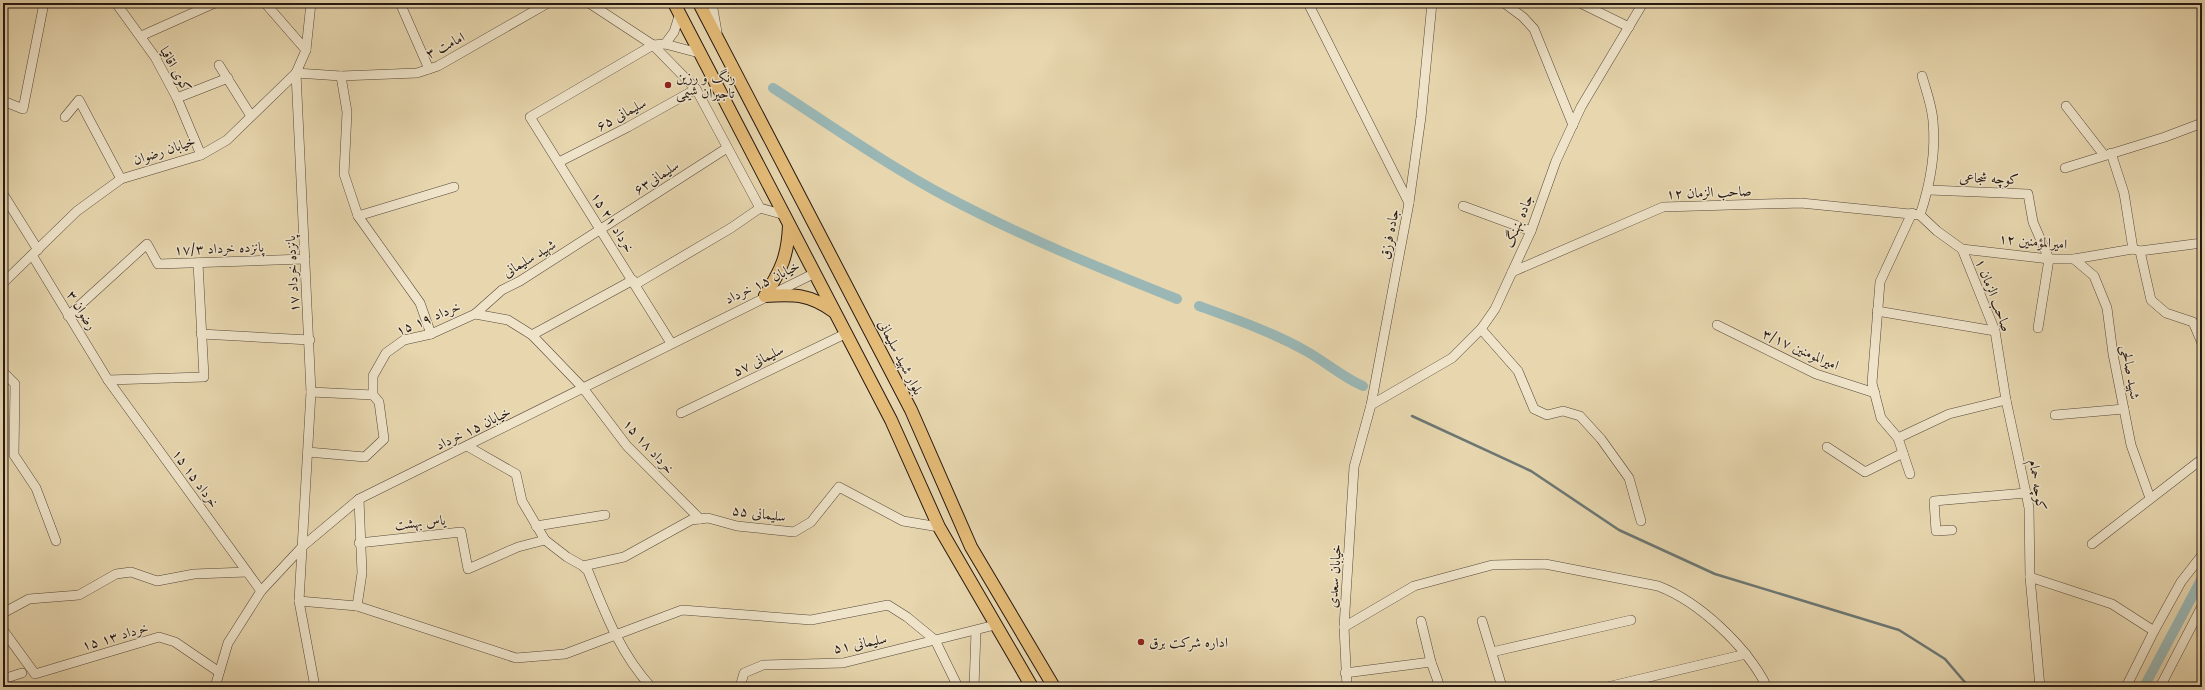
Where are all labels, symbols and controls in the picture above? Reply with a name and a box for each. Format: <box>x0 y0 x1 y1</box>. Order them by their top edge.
street label: امامت ۳ <box>422 28 468 62</box>
street label: کوی اقاقیا <box>156 43 196 95</box>
place label: رنگ و رزین تاجیران شیمی <box>676 68 735 103</box>
marker: رنگ و رزین تاجیران شیمی <box>663 80 673 90</box>
street label: سلیمانی ۶۵ <box>593 93 649 135</box>
street label: خیابان رضوان <box>130 131 198 169</box>
street label: سلیمانی۶۳ <box>630 156 682 198</box>
street label: کوچه شجاعی <box>1959 168 2019 189</box>
street label: صاحب الزمان ۱۲ <box>1666 182 1752 203</box>
street label: ۱۵ خرداد ۲١ <box>587 188 639 256</box>
street label: جاده بنهنگ <box>1499 192 1538 251</box>
street label: جاده فرزق <box>1375 207 1403 261</box>
street label: امیرالمؤمنین ۱۲ <box>1998 229 2068 253</box>
street label: پانزده خرداد ۱۷ <box>281 234 305 313</box>
street label: شهید سلیمانی <box>499 235 560 282</box>
street label: پانزده خرداد ۱۷/۳ <box>174 237 266 261</box>
street label: خیابان ۱۵ خرداد <box>721 256 803 308</box>
street label: صاحب الزمان ۱ <box>1971 256 2016 335</box>
street label: رضوان ۳ <box>63 287 101 333</box>
street label: ۱۵ خرداد ۱۹ <box>393 297 463 339</box>
street label: بلوار شهید سلیمانی <box>873 316 928 398</box>
street label: امیرالمومنین ۳/۱۷ <box>1760 324 1842 374</box>
street label: سلیمانی ۵۷ <box>730 340 786 380</box>
street label: شهید صالحی <box>2116 343 2145 401</box>
street label: خیابان ۱۵ خرداد <box>432 402 514 454</box>
street label: ۱۵ خرداد ۱۸ <box>619 415 679 477</box>
street label: ۱۵ خرداد ۱۵ <box>169 445 223 511</box>
street label: کوچه حمام <box>2021 458 2051 512</box>
street label: سلیمانی ۵۵ <box>731 500 787 526</box>
street label: یاس بهشت <box>394 510 448 535</box>
street label: خیابان سعدی <box>1323 544 1345 608</box>
street label: ۱۵ خرداد ۱۳ <box>80 618 150 654</box>
street label: سلیمانی ۵۱ <box>832 629 888 657</box>
place label: اداره شرکت برق <box>1149 633 1228 652</box>
marker: اداره شرکت برق <box>1136 637 1146 647</box>

